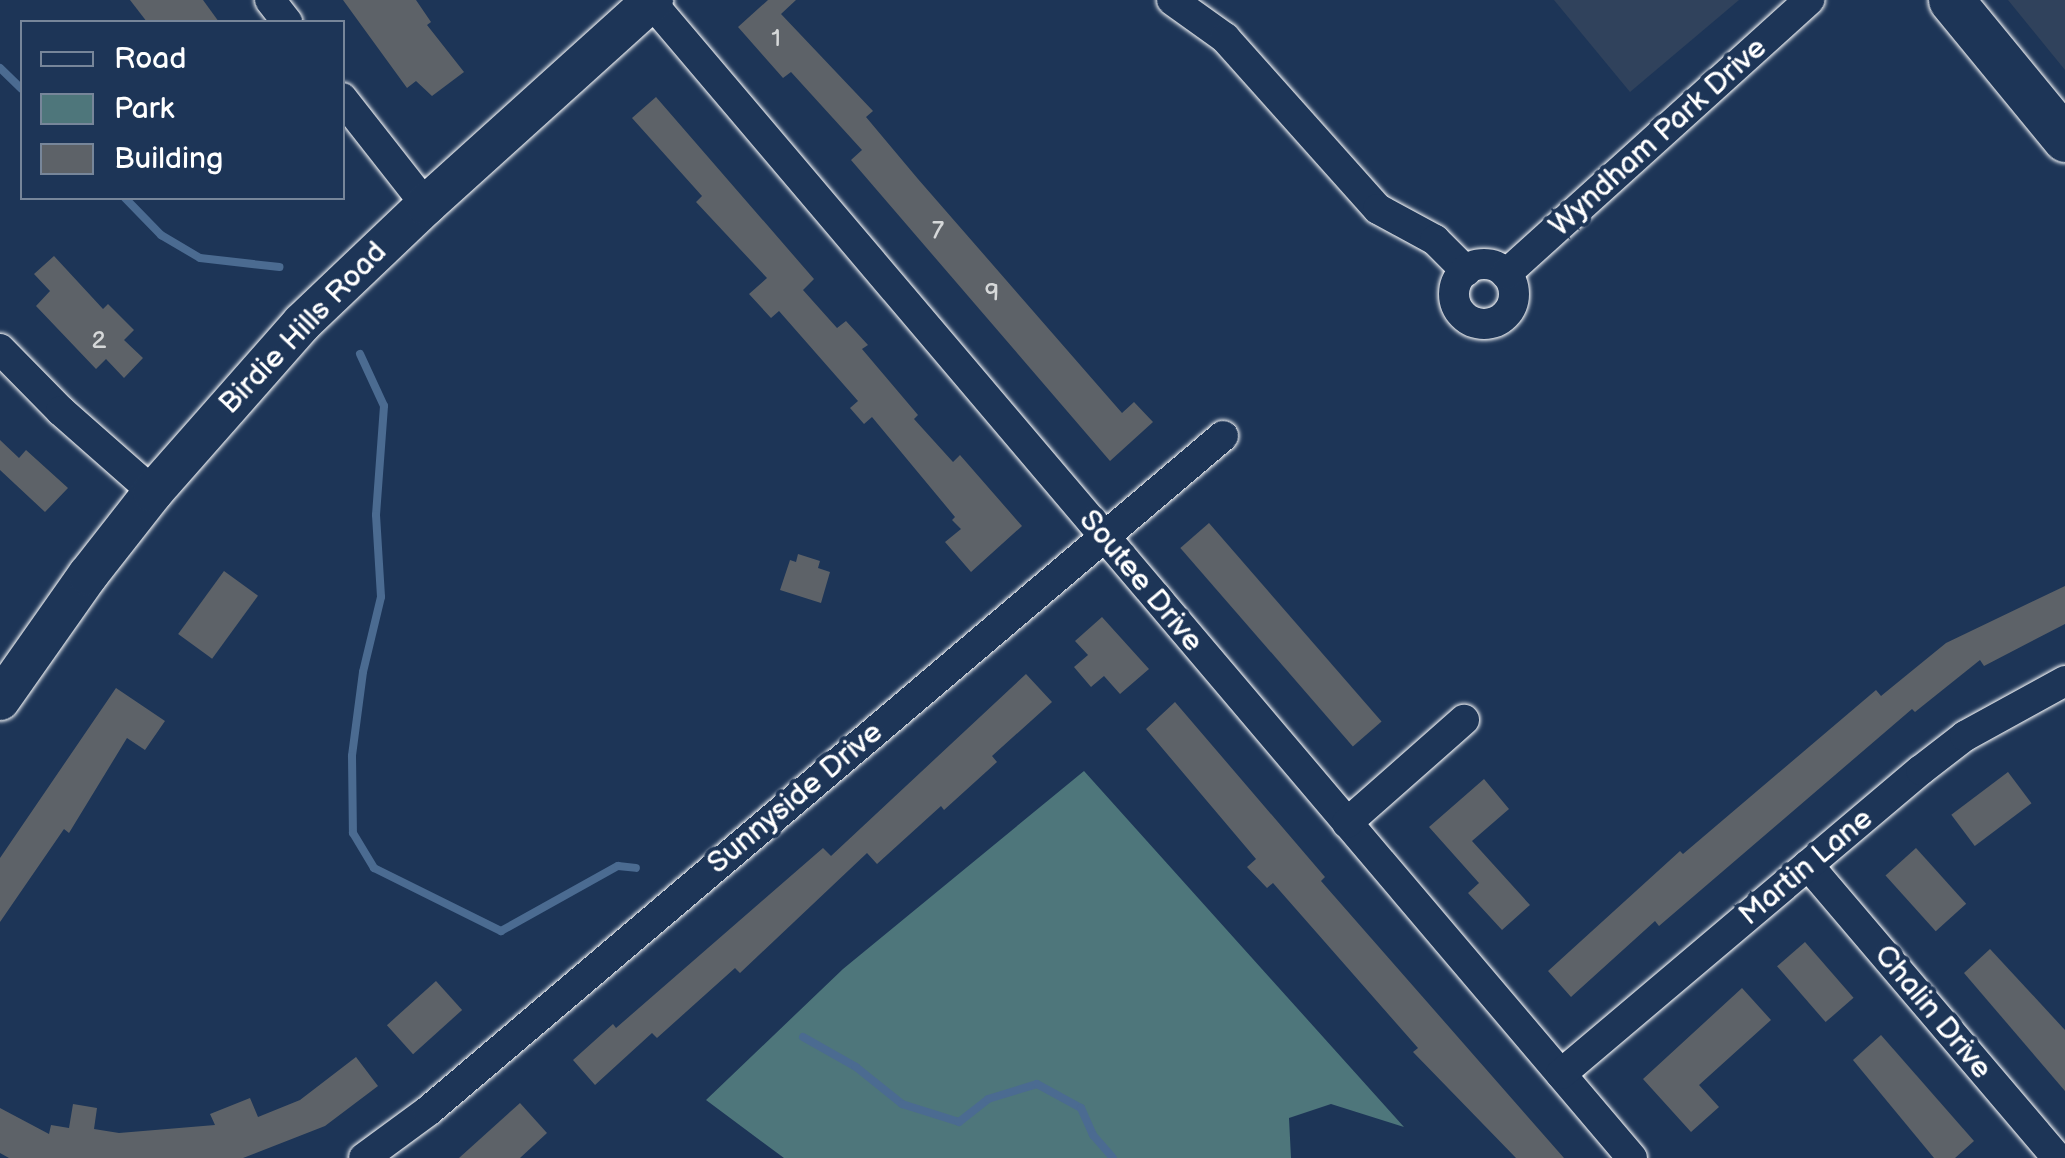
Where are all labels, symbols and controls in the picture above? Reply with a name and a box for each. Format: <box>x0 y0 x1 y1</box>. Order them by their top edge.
legend <box>20 20 345 200</box>
house number: 1 <box>771 24 781 54</box>
street label: Wyndham Park Drive <box>1542 30 1774 244</box>
text: Road <box>114 41 187 77</box>
text: Park <box>114 91 174 127</box>
text: Building <box>114 141 223 177</box>
house number: 7 <box>932 216 944 246</box>
street label: Birdie Hills Road <box>212 234 394 422</box>
house number: 9 <box>985 278 999 308</box>
house number: 2 <box>92 326 106 356</box>
street label: Soutee Drive <box>1071 503 1211 659</box>
street label: Sunnyside Drive <box>700 714 890 882</box>
street label: Martin Lane <box>1732 801 1880 933</box>
street label: Chalin Drive <box>1866 938 2000 1086</box>

